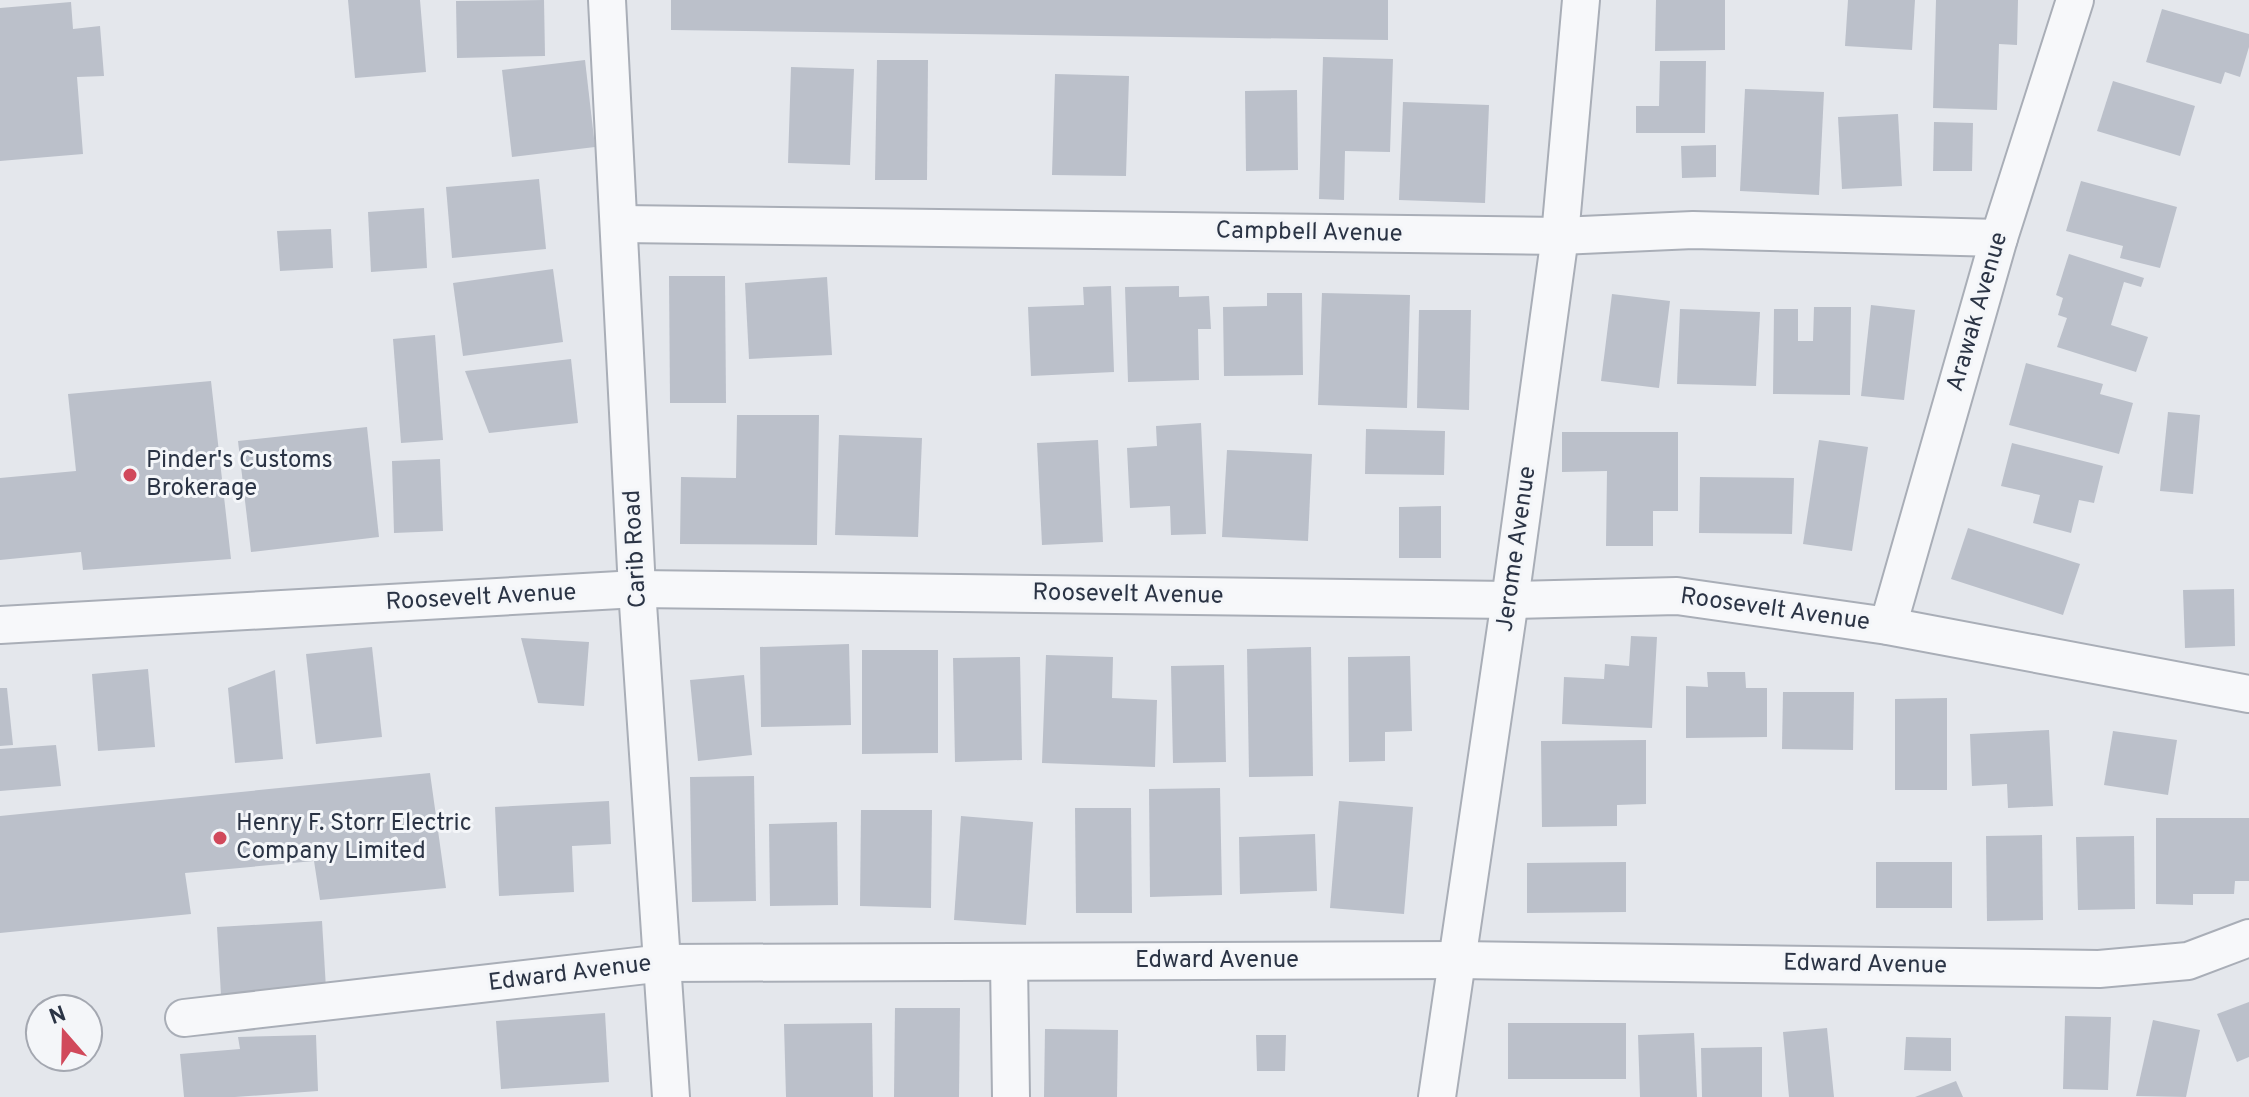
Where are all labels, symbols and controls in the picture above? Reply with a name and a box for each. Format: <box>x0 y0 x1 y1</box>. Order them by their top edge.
street label: Campbell Avenue <box>1215 216 1403 250</box>
street label: Arawak Avenue <box>1941 229 2015 395</box>
place label: Pinder's Customs Brokerage <box>146 446 333 504</box>
street label: Jerome Avenue <box>1491 464 1543 634</box>
marker: Pinder's Customs Brokerage <box>121 466 139 484</box>
street label: Carib Road <box>618 489 654 609</box>
street label: Roosevelt Avenue <box>385 578 577 618</box>
street label: Roosevelt Avenue <box>1032 578 1224 612</box>
street label: Roosevelt Avenue <box>1678 582 1872 638</box>
place label: Henry F. Storr Electric Company Limited <box>236 809 472 867</box>
marker: Henry F. Storr Electric Company Limited <box>211 829 229 847</box>
street label: Edward Avenue <box>1135 946 1299 976</box>
street label: Edward Avenue <box>487 949 653 999</box>
street label: Edward Avenue <box>1783 949 1947 981</box>
north arrow <box>24 993 104 1073</box>
text: N <box>46 1001 70 1032</box>

